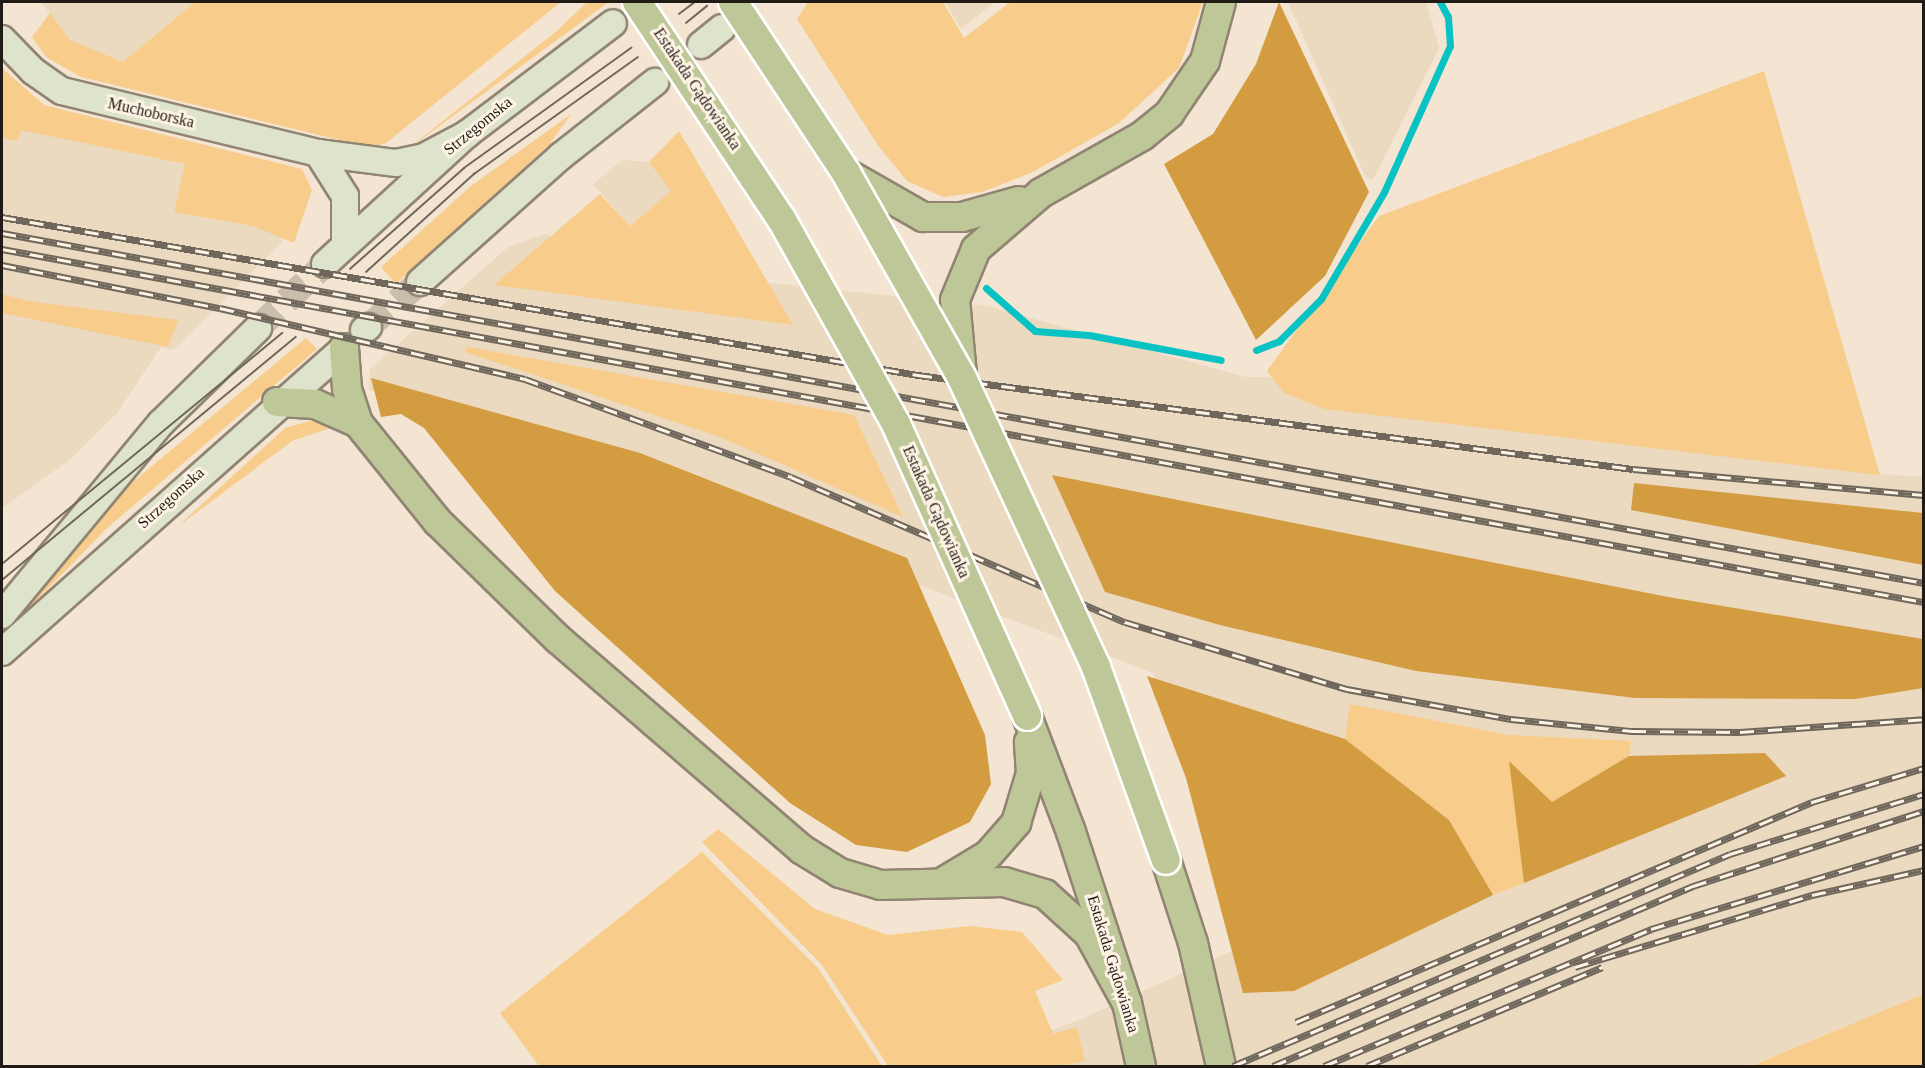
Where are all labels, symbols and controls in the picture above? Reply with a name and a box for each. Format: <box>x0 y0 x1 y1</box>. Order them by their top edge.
street label: Estakada Gądowianka <box>649 25 745 153</box>
street label: Strzegomska <box>440 93 516 159</box>
street label: Muchoborska <box>106 94 196 132</box>
street label: Estakada Gądowianka <box>898 443 974 581</box>
street label: Strzegomska <box>134 463 208 533</box>
street label: Estakada Gądowianka <box>1083 893 1143 1035</box>

